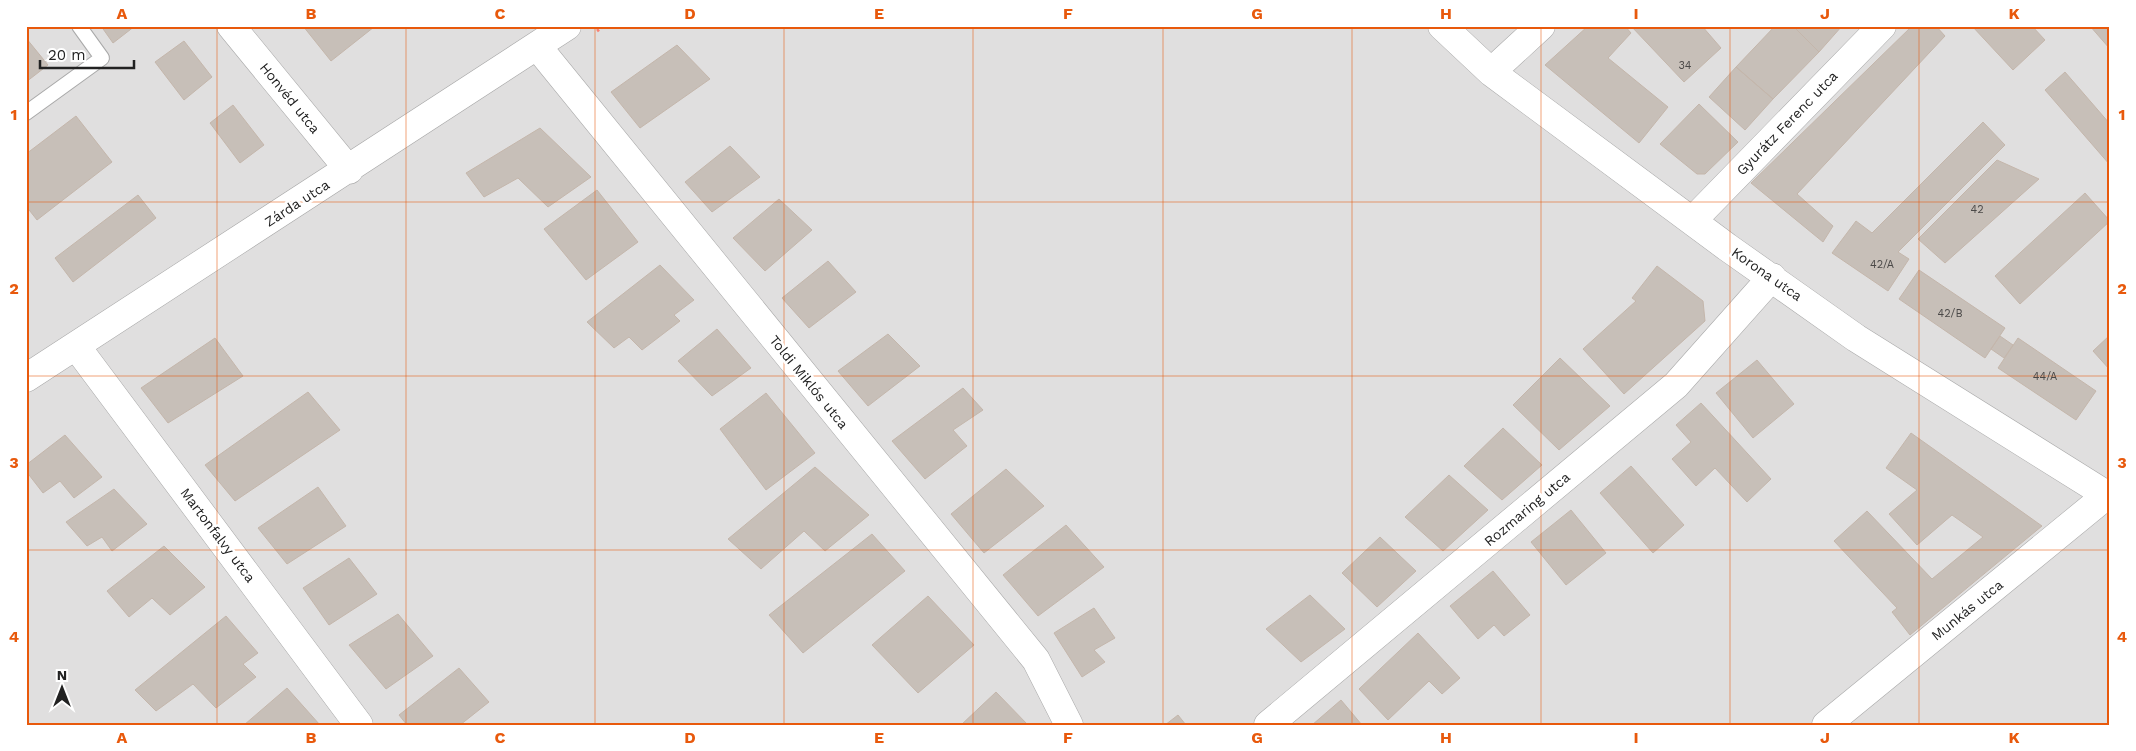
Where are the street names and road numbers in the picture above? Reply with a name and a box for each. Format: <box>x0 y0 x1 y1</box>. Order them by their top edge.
street label: Honvéd utca <box>257 59 323 137</box>
street label: Gyurátz Ferenc utca <box>1733 68 1841 178</box>
street label: Zárda utca <box>262 176 332 230</box>
street label: Korona utca <box>1729 244 1805 304</box>
street label: Toldi Miklós utca <box>766 332 852 432</box>
street label: Rozmaring utca <box>1481 469 1573 549</box>
street label: Martonfalvy utca <box>177 485 259 585</box>
street label: Munkás utca <box>1928 576 2006 644</box>

